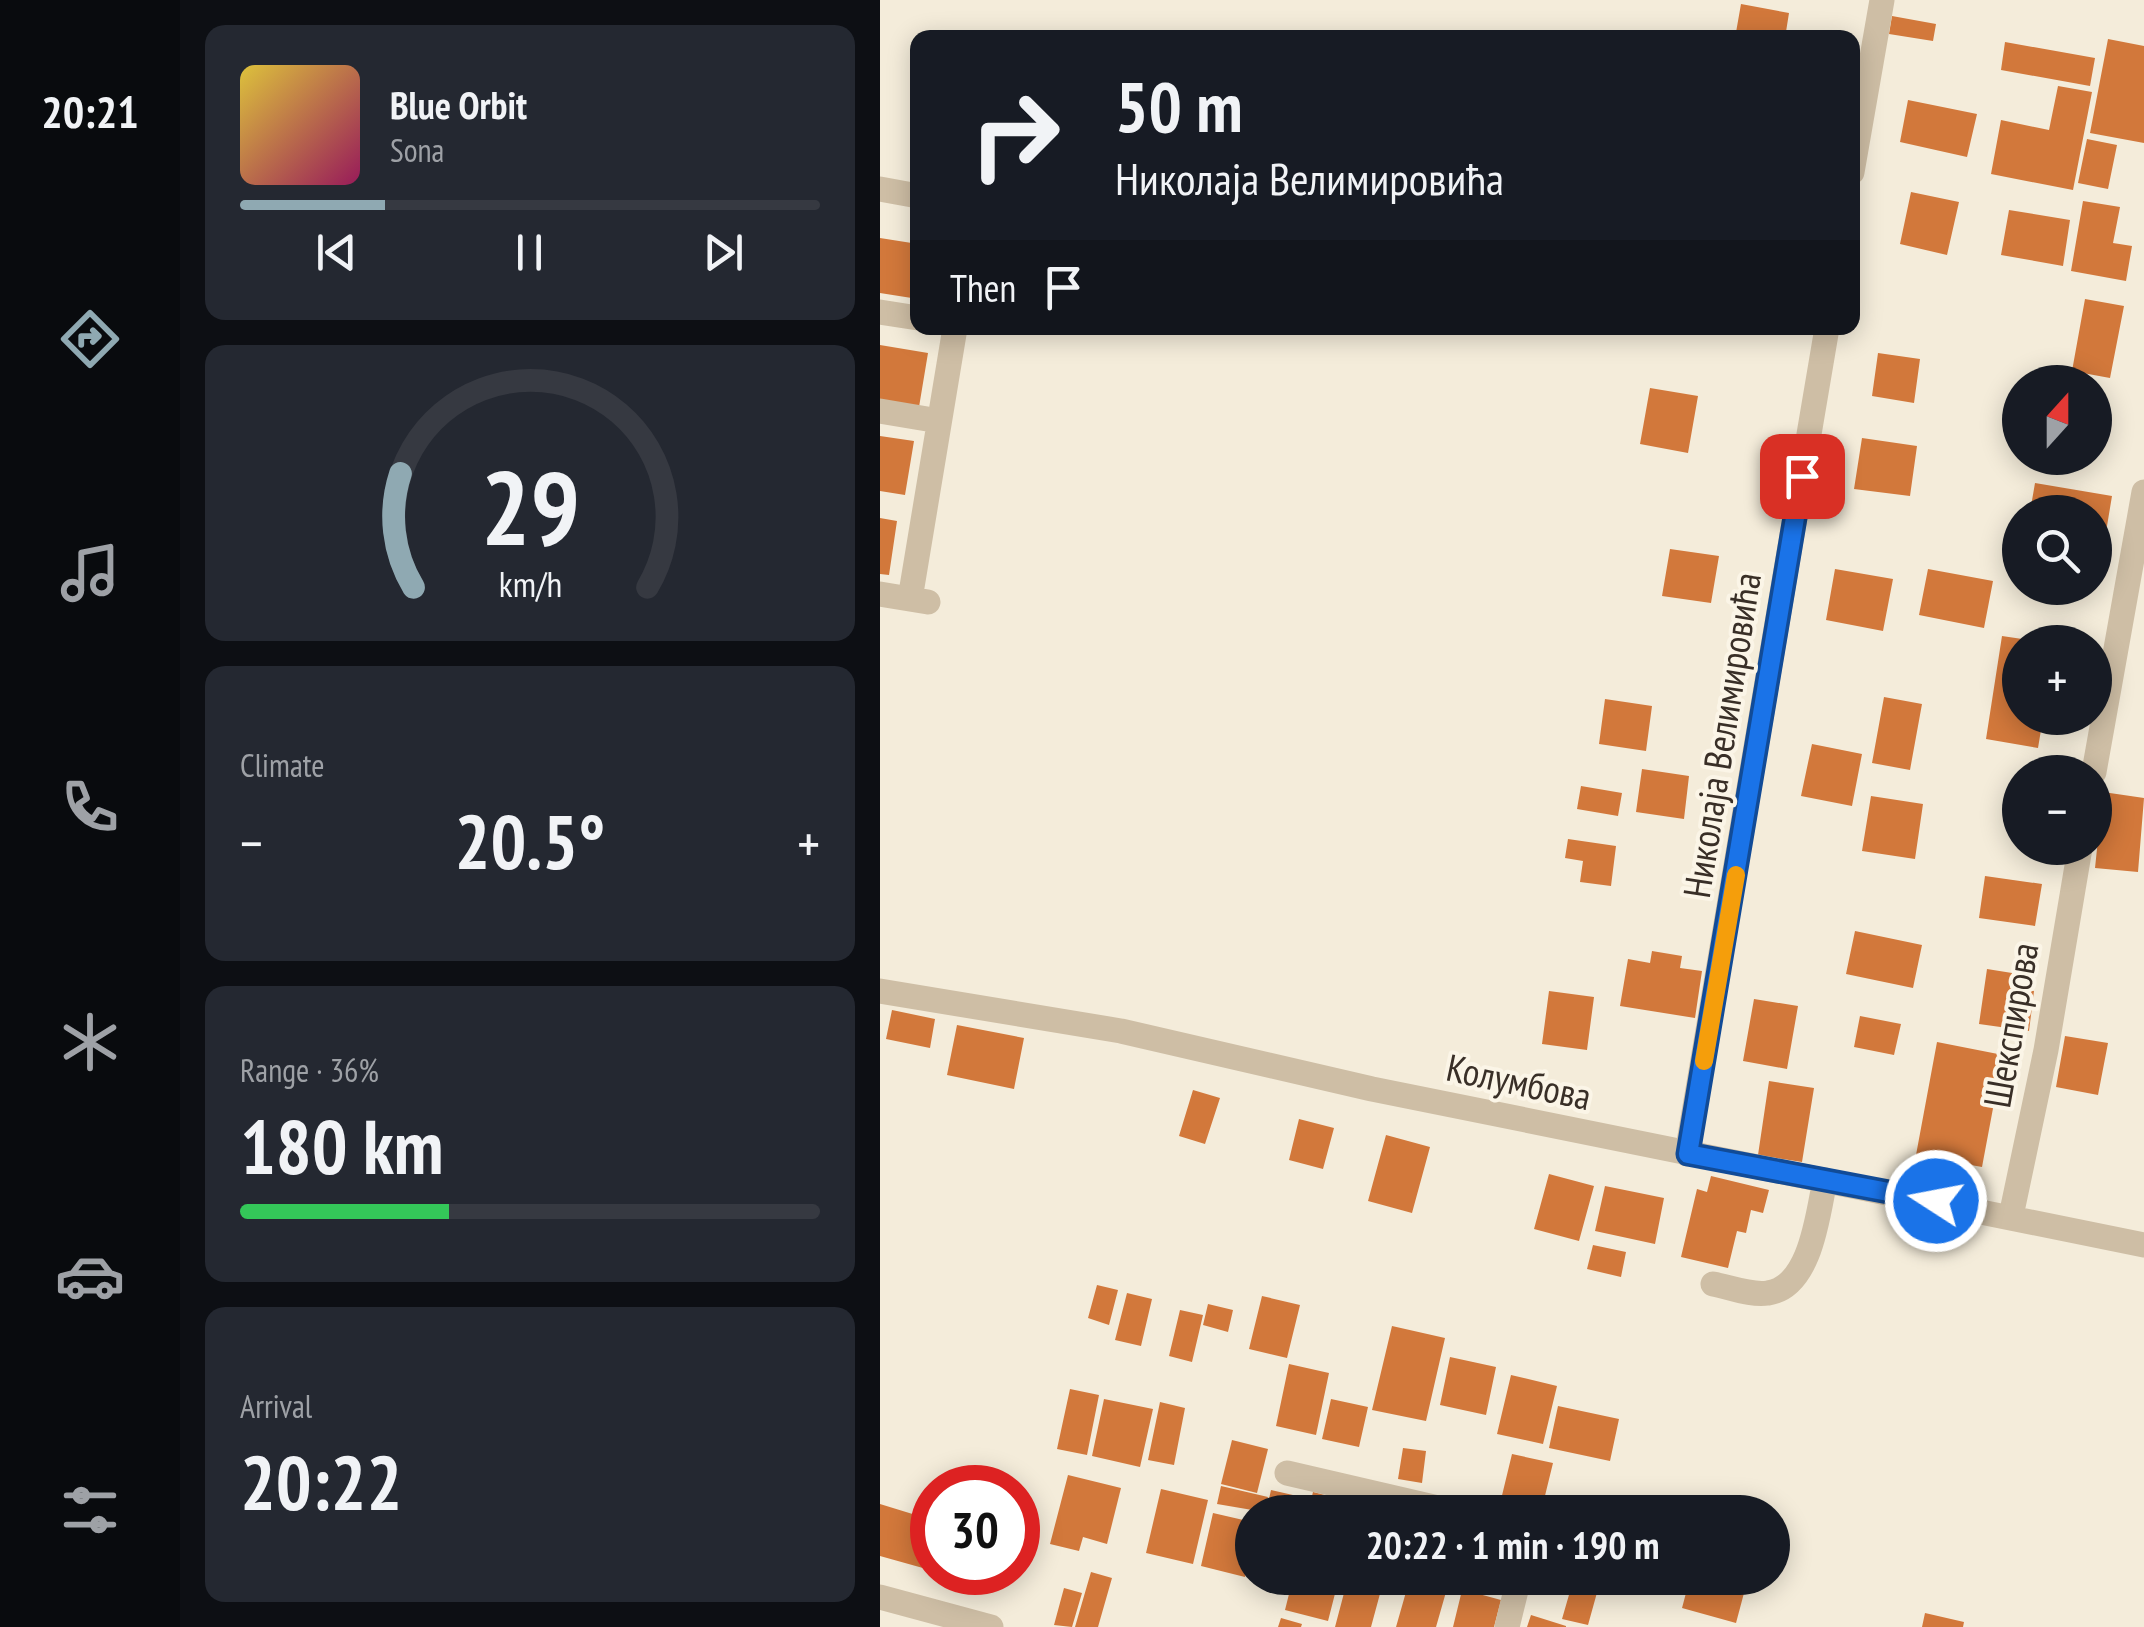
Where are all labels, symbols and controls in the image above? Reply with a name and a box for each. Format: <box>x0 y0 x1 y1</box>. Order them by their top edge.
text: 50 m <box>1115 61 1243 151</box>
icon: right <box>950 70 1080 200</box>
text: Blue Orbit <box>390 80 527 129</box>
text: 20:21 <box>41 82 139 140</box>
text: Sona <box>390 129 444 171</box>
text: Николаја Велимировића <box>1115 149 1504 207</box>
icon: previous <box>309 225 364 280</box>
icon: pause <box>502 225 557 280</box>
icon: next <box>696 225 751 280</box>
icon: arrive <box>1036 260 1091 315</box>
text: Then <box>950 263 1016 312</box>
icon: directions <box>55 304 125 374</box>
north arrow <box>2002 365 2112 475</box>
map controls <box>2002 365 2112 865</box>
pin <box>1760 434 1845 519</box>
text: 29 <box>480 439 580 574</box>
icon: arrive <box>1775 449 1830 504</box>
button: search <box>2002 495 2112 605</box>
icon: music <box>55 538 125 608</box>
text: km/h <box>498 561 562 607</box>
street label: Николаја Велимировића <box>1671 569 1771 901</box>
button: + <box>2002 625 2112 735</box>
text: Climate <box>240 744 324 786</box>
button: − <box>2002 755 2112 865</box>
icon: phone <box>55 772 125 842</box>
text: 20.5° <box>455 793 605 890</box>
text: − <box>240 807 263 878</box>
text: + <box>797 807 820 878</box>
street label: Шекспирова <box>1971 939 2049 1111</box>
icon: climate <box>55 1007 125 1077</box>
street label: Колумбова <box>1442 1042 1596 1120</box>
text: Range · 36% <box>240 1049 379 1091</box>
text: 180 km <box>240 1098 444 1195</box>
position arrow <box>1884 1149 1988 1253</box>
icon: car <box>55 1241 125 1311</box>
text: Arrival <box>240 1385 312 1427</box>
text: 20:22 <box>240 1434 402 1531</box>
speed limit sign: 30 <box>910 1465 1040 1595</box>
icon: filters <box>55 1475 125 1545</box>
text: 20:22 · 1 min · 190 m <box>1366 1520 1659 1569</box>

